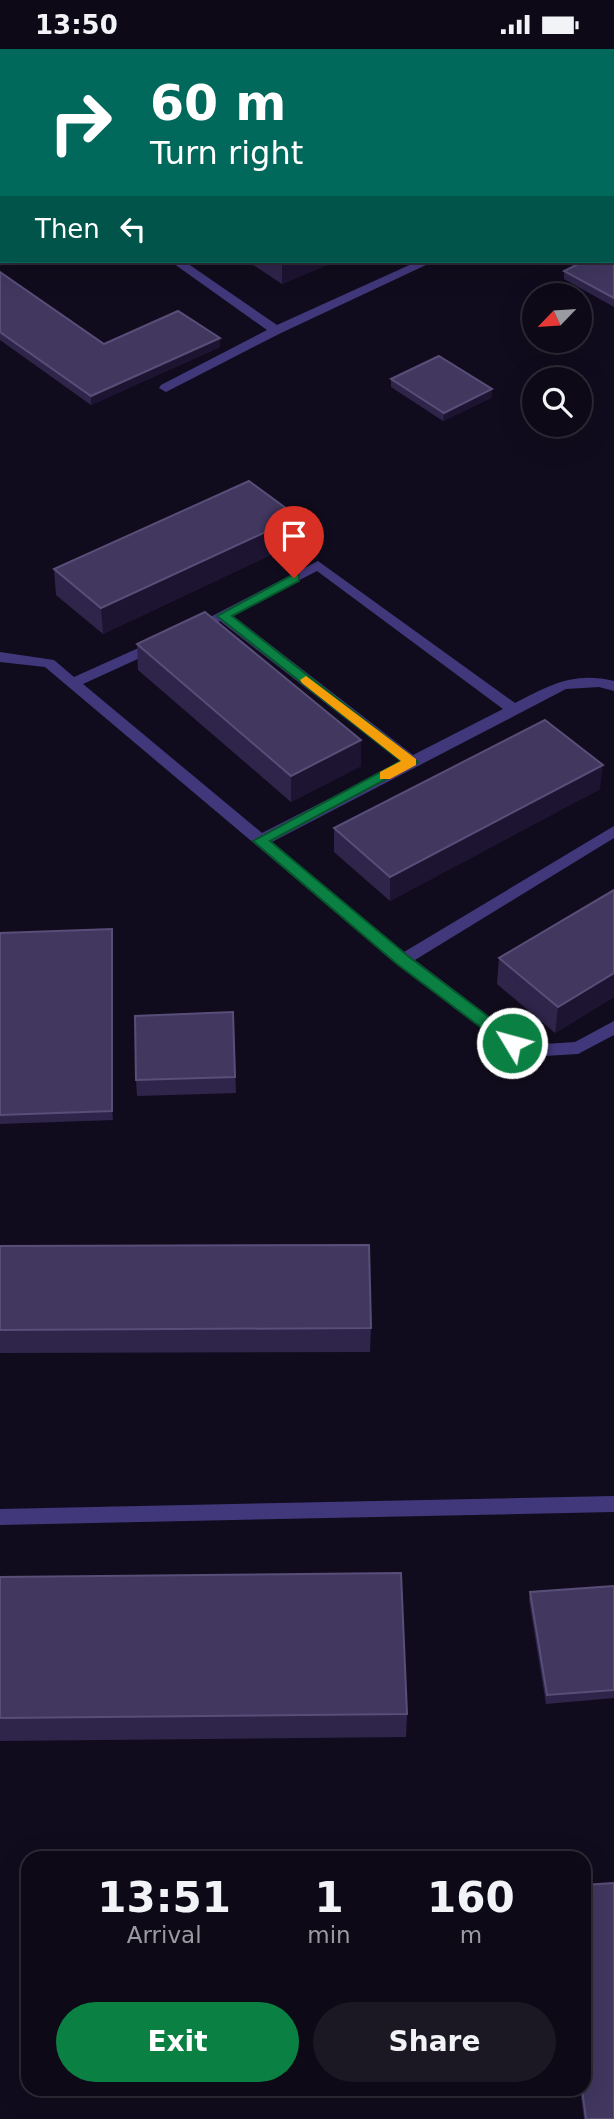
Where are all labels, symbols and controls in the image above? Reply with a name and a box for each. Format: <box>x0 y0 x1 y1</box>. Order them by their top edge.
text: 13:50 <box>35 10 118 40</box>
text: 60 m <box>150 75 286 132</box>
icon: right <box>35 77 126 168</box>
text: Turn right <box>150 134 303 172</box>
icon: left <box>114 210 152 248</box>
text: Then <box>35 214 100 244</box>
north arrow <box>522 283 592 353</box>
map controls <box>522 283 592 437</box>
button: search <box>522 367 592 437</box>
pin <box>264 506 324 578</box>
icon: arrive <box>275 517 313 555</box>
position arrow <box>475 1006 549 1080</box>
text: 13:51 <box>97 1873 231 1922</box>
text: 1 <box>314 1873 344 1922</box>
text: 160 <box>427 1873 515 1922</box>
text: Arrival <box>127 1922 202 1948</box>
text: min <box>307 1922 351 1948</box>
text: m <box>460 1922 482 1948</box>
button: Exit <box>56 2002 299 2082</box>
button: Share <box>313 2002 556 2082</box>

